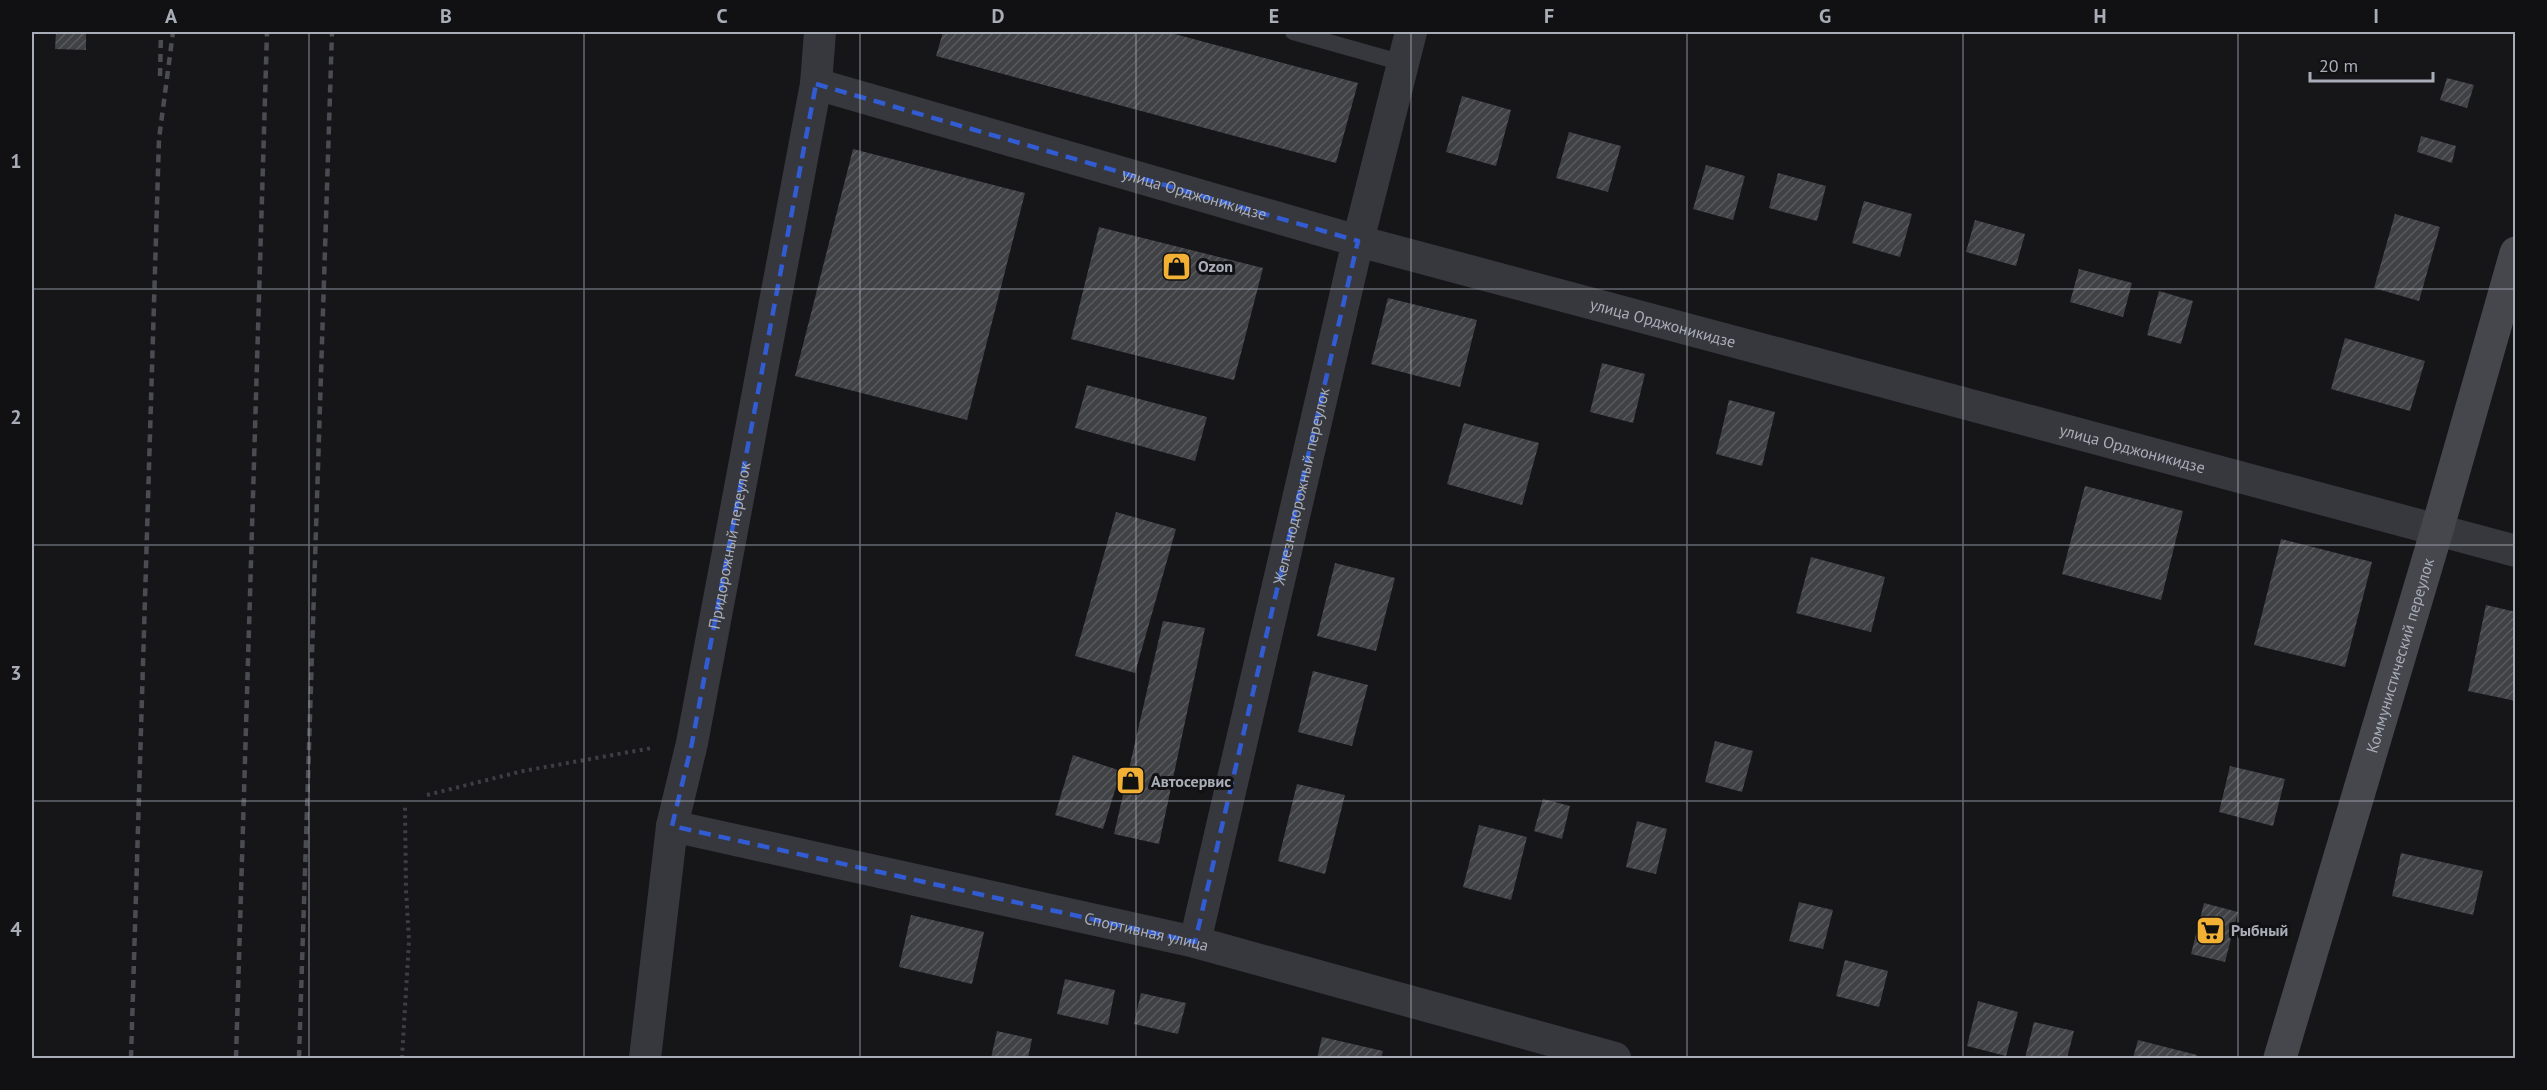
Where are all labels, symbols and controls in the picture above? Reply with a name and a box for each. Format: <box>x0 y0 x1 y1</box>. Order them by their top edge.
text: A <box>165 3 178 29</box>
text: B <box>440 3 452 29</box>
text: C <box>716 3 728 29</box>
text: D <box>992 3 1005 29</box>
text: E <box>1269 3 1279 29</box>
text: F <box>1544 3 1554 29</box>
text: G <box>1819 3 1831 29</box>
text: H <box>2093 3 2107 29</box>
text: I <box>2373 3 2379 29</box>
scale bar <box>2310 45 2433 83</box>
text: 20 m <box>2319 54 2358 77</box>
text: 1 <box>10 148 22 174</box>
street label: улица Орджоникидзе <box>1120 163 1269 224</box>
shop icon: Ozon <box>1161 250 1193 282</box>
place label: Ozon <box>1198 256 1233 276</box>
street label: улица Орджоникидзе <box>1588 294 1738 352</box>
street label: Железнодорожный переулок <box>1268 385 1334 588</box>
text: 2 <box>10 404 22 430</box>
street label: улица Орджоникидзе <box>2057 419 2207 477</box>
street label: Придорожный переулок <box>704 460 755 631</box>
street label: Коммунистический переулок <box>2361 555 2438 755</box>
text: 3 <box>10 660 22 686</box>
shop icon: Автосервис <box>1114 765 1146 797</box>
place label: Автосервис <box>1151 771 1231 791</box>
street label: Спортивная улица <box>1082 908 1211 955</box>
supermarket icon: Рыбный <box>2194 914 2226 946</box>
text: 4 <box>10 916 22 942</box>
place label: Рыбный <box>2231 920 2288 940</box>

